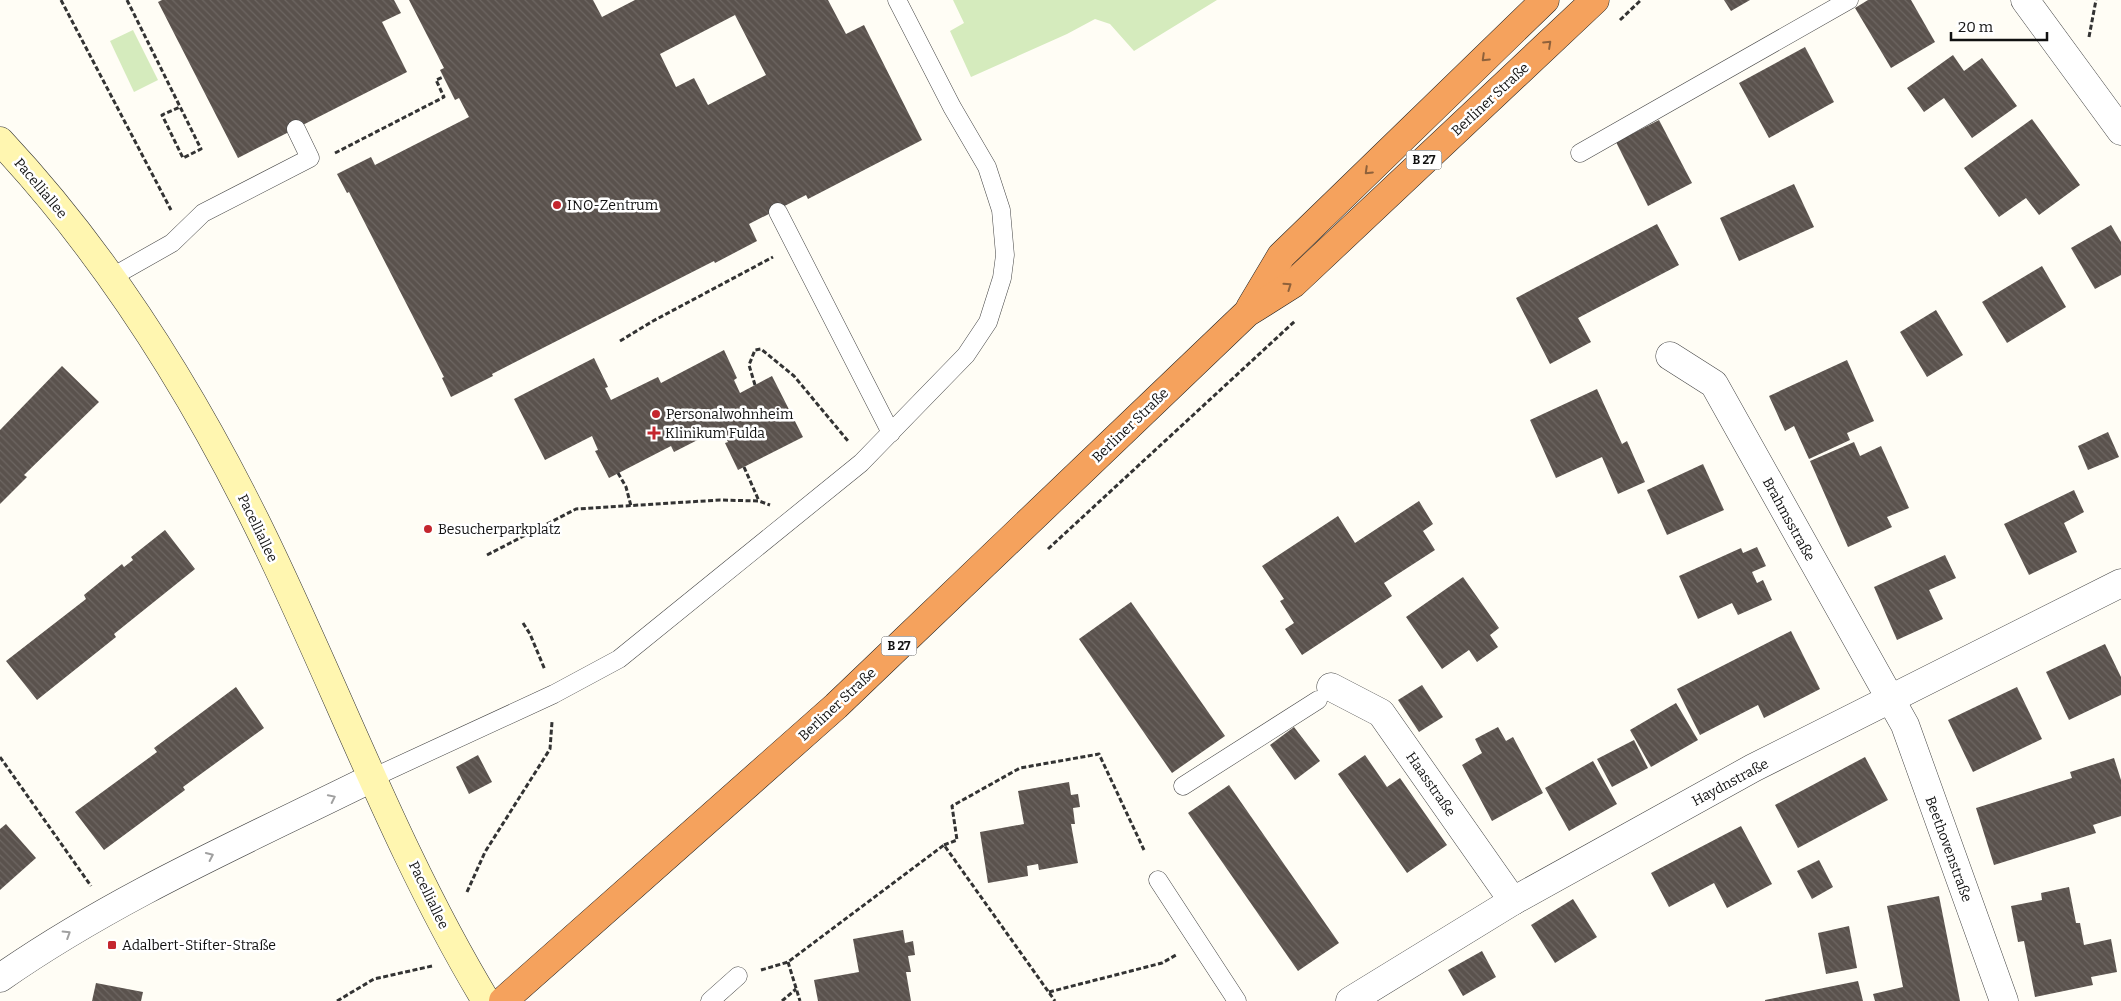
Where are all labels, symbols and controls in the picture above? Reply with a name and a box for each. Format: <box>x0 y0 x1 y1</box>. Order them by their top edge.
scale bar <box>1951 10 2047 42</box>
text: 20 m <box>1958 18 1994 36</box>
one-way arrow <box>1542 41 1551 50</box>
one-way arrow <box>1482 52 1491 61</box>
street label: Berliner Straße <box>1448 59 1533 140</box>
road number: B 27 <box>1406 150 1442 170</box>
street label: Pacelliallee <box>11 155 71 222</box>
one-way arrow <box>1365 165 1374 174</box>
place label: INO-Zentrum <box>567 197 659 214</box>
marker: INO-Zentrum <box>551 199 563 211</box>
one-way arrow <box>1282 283 1292 292</box>
street label: Berliner Straße <box>1089 385 1172 466</box>
place label: Personalwohnheim <box>666 406 794 423</box>
marker: Personalwohnheim <box>650 408 662 420</box>
place label: Klinikum Fulda <box>665 425 765 442</box>
marker: Klinikum Fulda <box>647 426 661 440</box>
street label: Brahmsstraße <box>1759 475 1818 564</box>
street label: Pacelliallee <box>234 492 281 565</box>
place label: Besucherparkplatz <box>438 521 561 538</box>
marker: Besucherparkplatz <box>422 523 434 535</box>
road number: B 27 <box>882 636 916 656</box>
street label: Berliner Straße <box>795 664 880 745</box>
street label: Haasstraße <box>1402 749 1459 820</box>
street label: Haydnstraße <box>1689 755 1771 810</box>
one-way arrow <box>326 794 335 804</box>
street label: Beethovenstraße <box>1922 794 1976 904</box>
one-way arrow <box>205 852 214 862</box>
street label: Pacelliallee <box>405 859 452 932</box>
one-way arrow <box>62 931 71 940</box>
place label: Adalbert-Stifter-Straße <box>122 937 276 954</box>
marker: Adalbert-Stifter-Straße <box>106 939 118 951</box>

